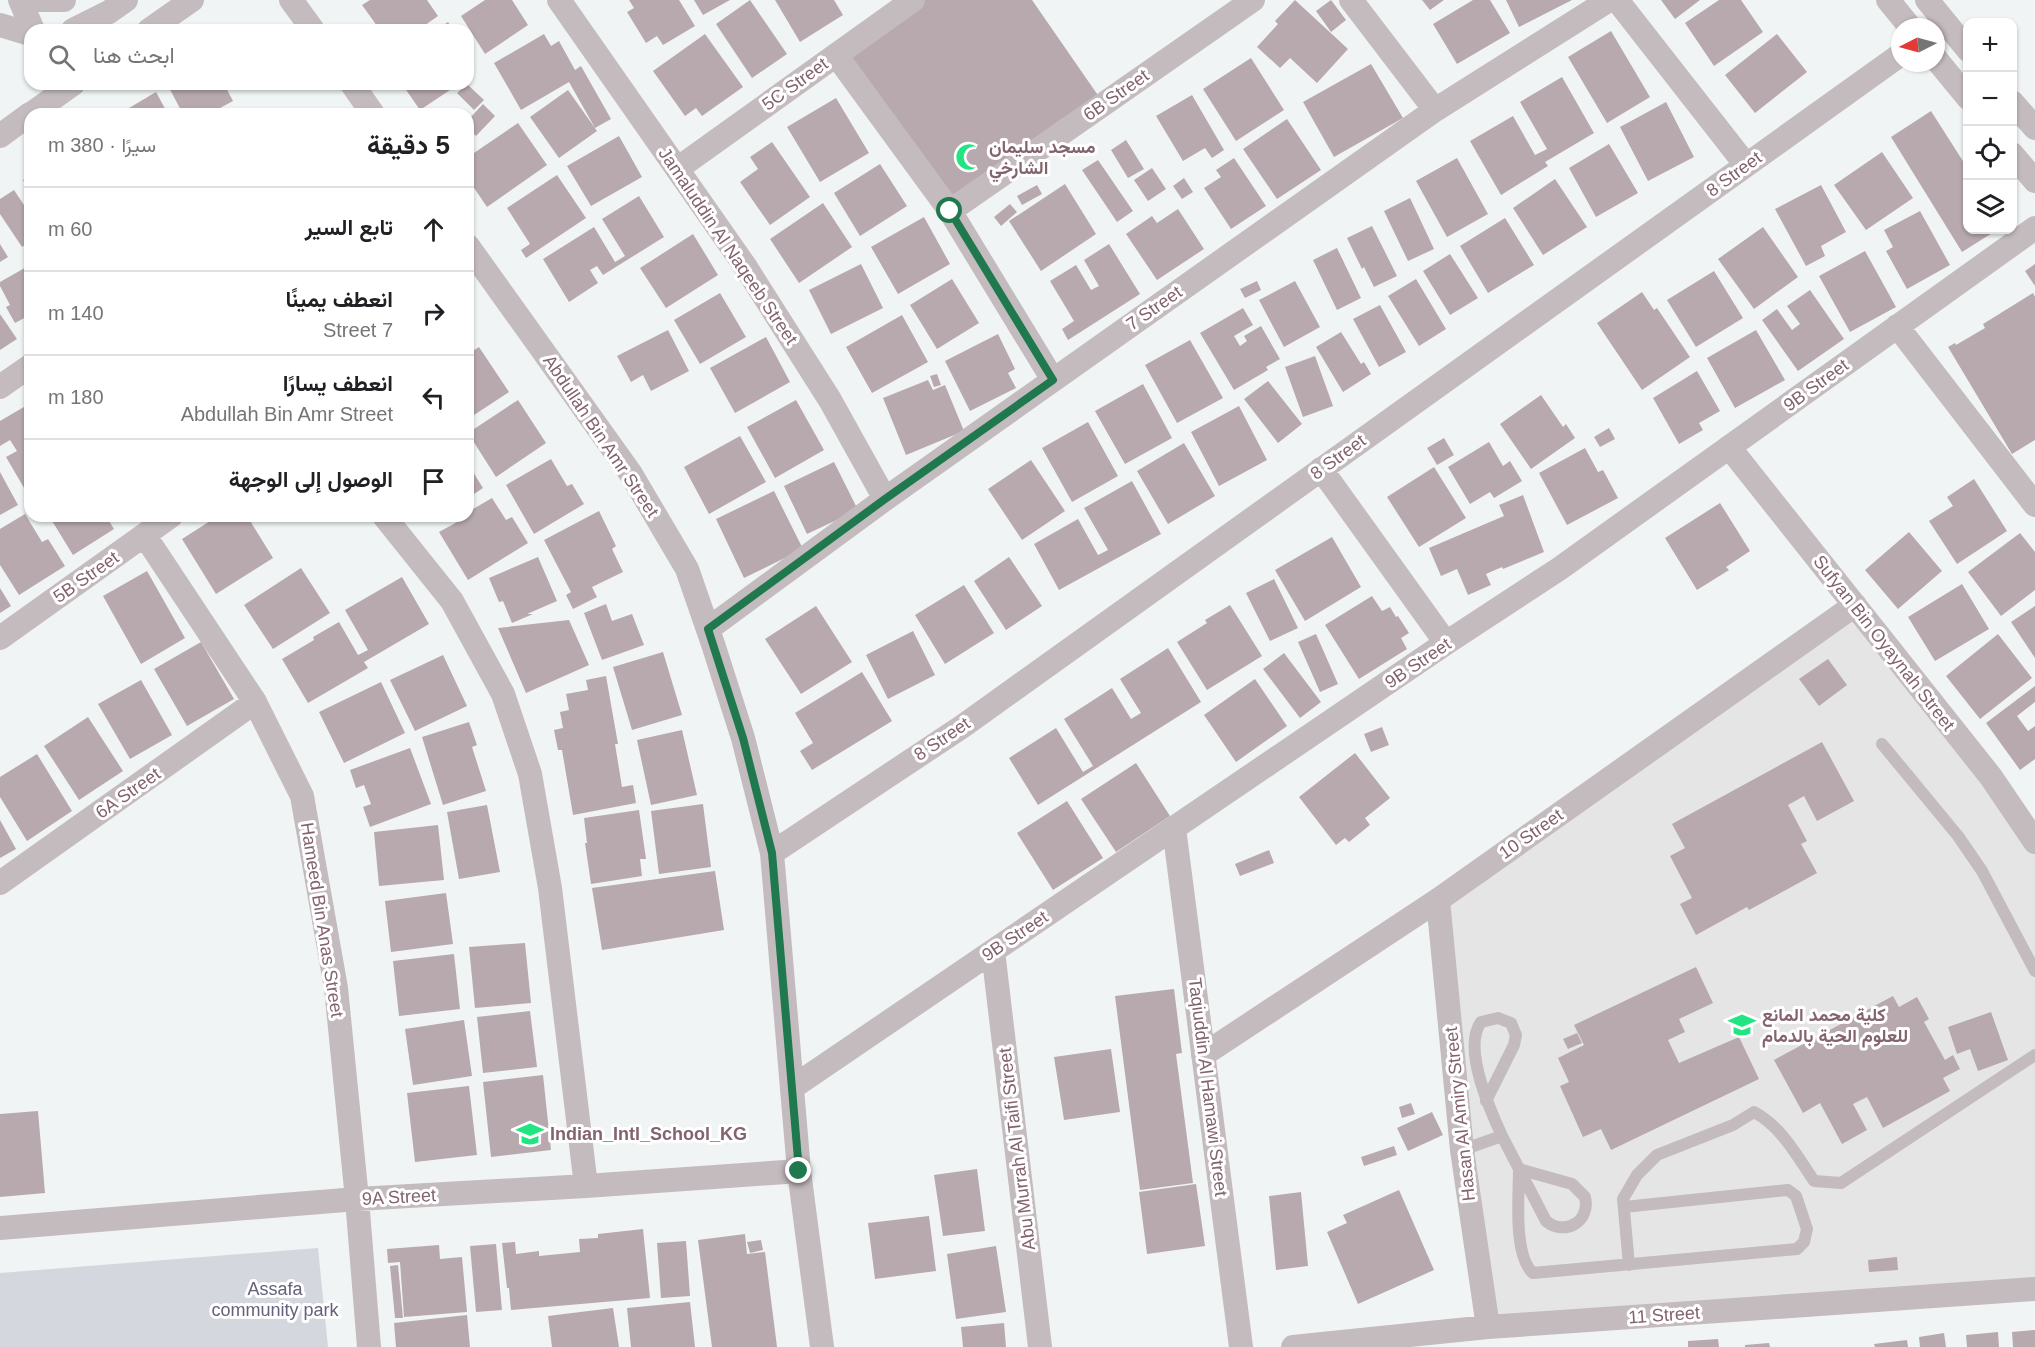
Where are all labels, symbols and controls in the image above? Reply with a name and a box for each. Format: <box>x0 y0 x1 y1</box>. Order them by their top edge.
north arrow <box>1891 18 1945 72</box>
map controls <box>1963 18 2017 234</box>
button: + <box>1963 18 2017 72</box>
search box <box>24 24 474 90</box>
icon: search <box>45 41 78 74</box>
text: ابحث هنا <box>93 43 175 68</box>
street label: 5C Street <box>758 54 832 114</box>
street label: 6B Street <box>1080 65 1152 125</box>
button: − <box>1963 72 2017 126</box>
button: locate <box>1963 126 2017 180</box>
text: 5 دقيقة <box>367 130 450 160</box>
text: سيرًا · 380 m <box>48 134 156 156</box>
place label: مسجد سليمان الشارخي <box>989 137 1096 183</box>
mosque icon: مسجد سليمان الشارخي <box>954 142 984 172</box>
street label: Jamaluddin Al Naqeeb Street <box>655 144 801 348</box>
street label: 8 Street <box>1703 147 1765 201</box>
button: layers <box>1963 180 2017 234</box>
route start <box>936 197 962 223</box>
icon: ahead <box>417 213 450 246</box>
text: تابع السير <box>305 215 393 240</box>
text: 60 m <box>48 218 92 240</box>
street label: 7 Street <box>1122 282 1186 334</box>
text: انعطف يمينًا <box>285 287 393 312</box>
icon: right <box>417 297 450 330</box>
text: 140 m <box>48 302 104 324</box>
text: 7 Street <box>323 319 393 341</box>
street label: Abdullah Bin Amr Street <box>539 351 663 521</box>
street label: 9B Street <box>1780 355 1852 415</box>
text: انعطف يسارًا <box>283 371 393 396</box>
icon: left <box>417 381 450 414</box>
text: 180 m <box>48 386 104 408</box>
text: Abdullah Bin Amr Street <box>181 403 393 425</box>
street label: 8 Street <box>1307 430 1369 484</box>
icon: arrive <box>417 465 450 498</box>
text: الوصول إلى الوجهة <box>229 467 393 492</box>
street label: 5B Street <box>50 547 122 607</box>
street label: Sufyan Bin Oyaynah Street <box>1809 551 1959 735</box>
street label: 9B Street <box>1381 634 1455 692</box>
street label: 8 Street <box>910 713 974 765</box>
street label: 6A Street <box>92 764 164 822</box>
street label: 10 Street <box>1495 805 1567 863</box>
street label: Hameed Bin Anas Street <box>297 821 347 1019</box>
street label: 9B Street <box>978 907 1052 965</box>
street label: Taqiuddin Al Hamawi Street <box>1185 977 1231 1197</box>
place label: كلية محمد المانع للعلوم الحية بالدمام <box>1762 1005 1908 1048</box>
school or university icon: كلية محمد المانع للعلوم الحية بالدمام <box>1727 1010 1757 1040</box>
street label: Hasan Al Amiry Street <box>1441 1026 1479 1202</box>
street label: Abu Murrah Al Taifi Street <box>995 1047 1039 1251</box>
school or university icon: Indian_Intl_School_KG <box>515 1119 545 1149</box>
place label: Indian_Intl_School_KG <box>550 1124 747 1144</box>
route end <box>785 1157 811 1183</box>
street label: 9A Street <box>361 1185 437 1209</box>
park label: Assafa community park <box>211 1279 340 1320</box>
street label: 11 Street <box>1628 1303 1700 1327</box>

